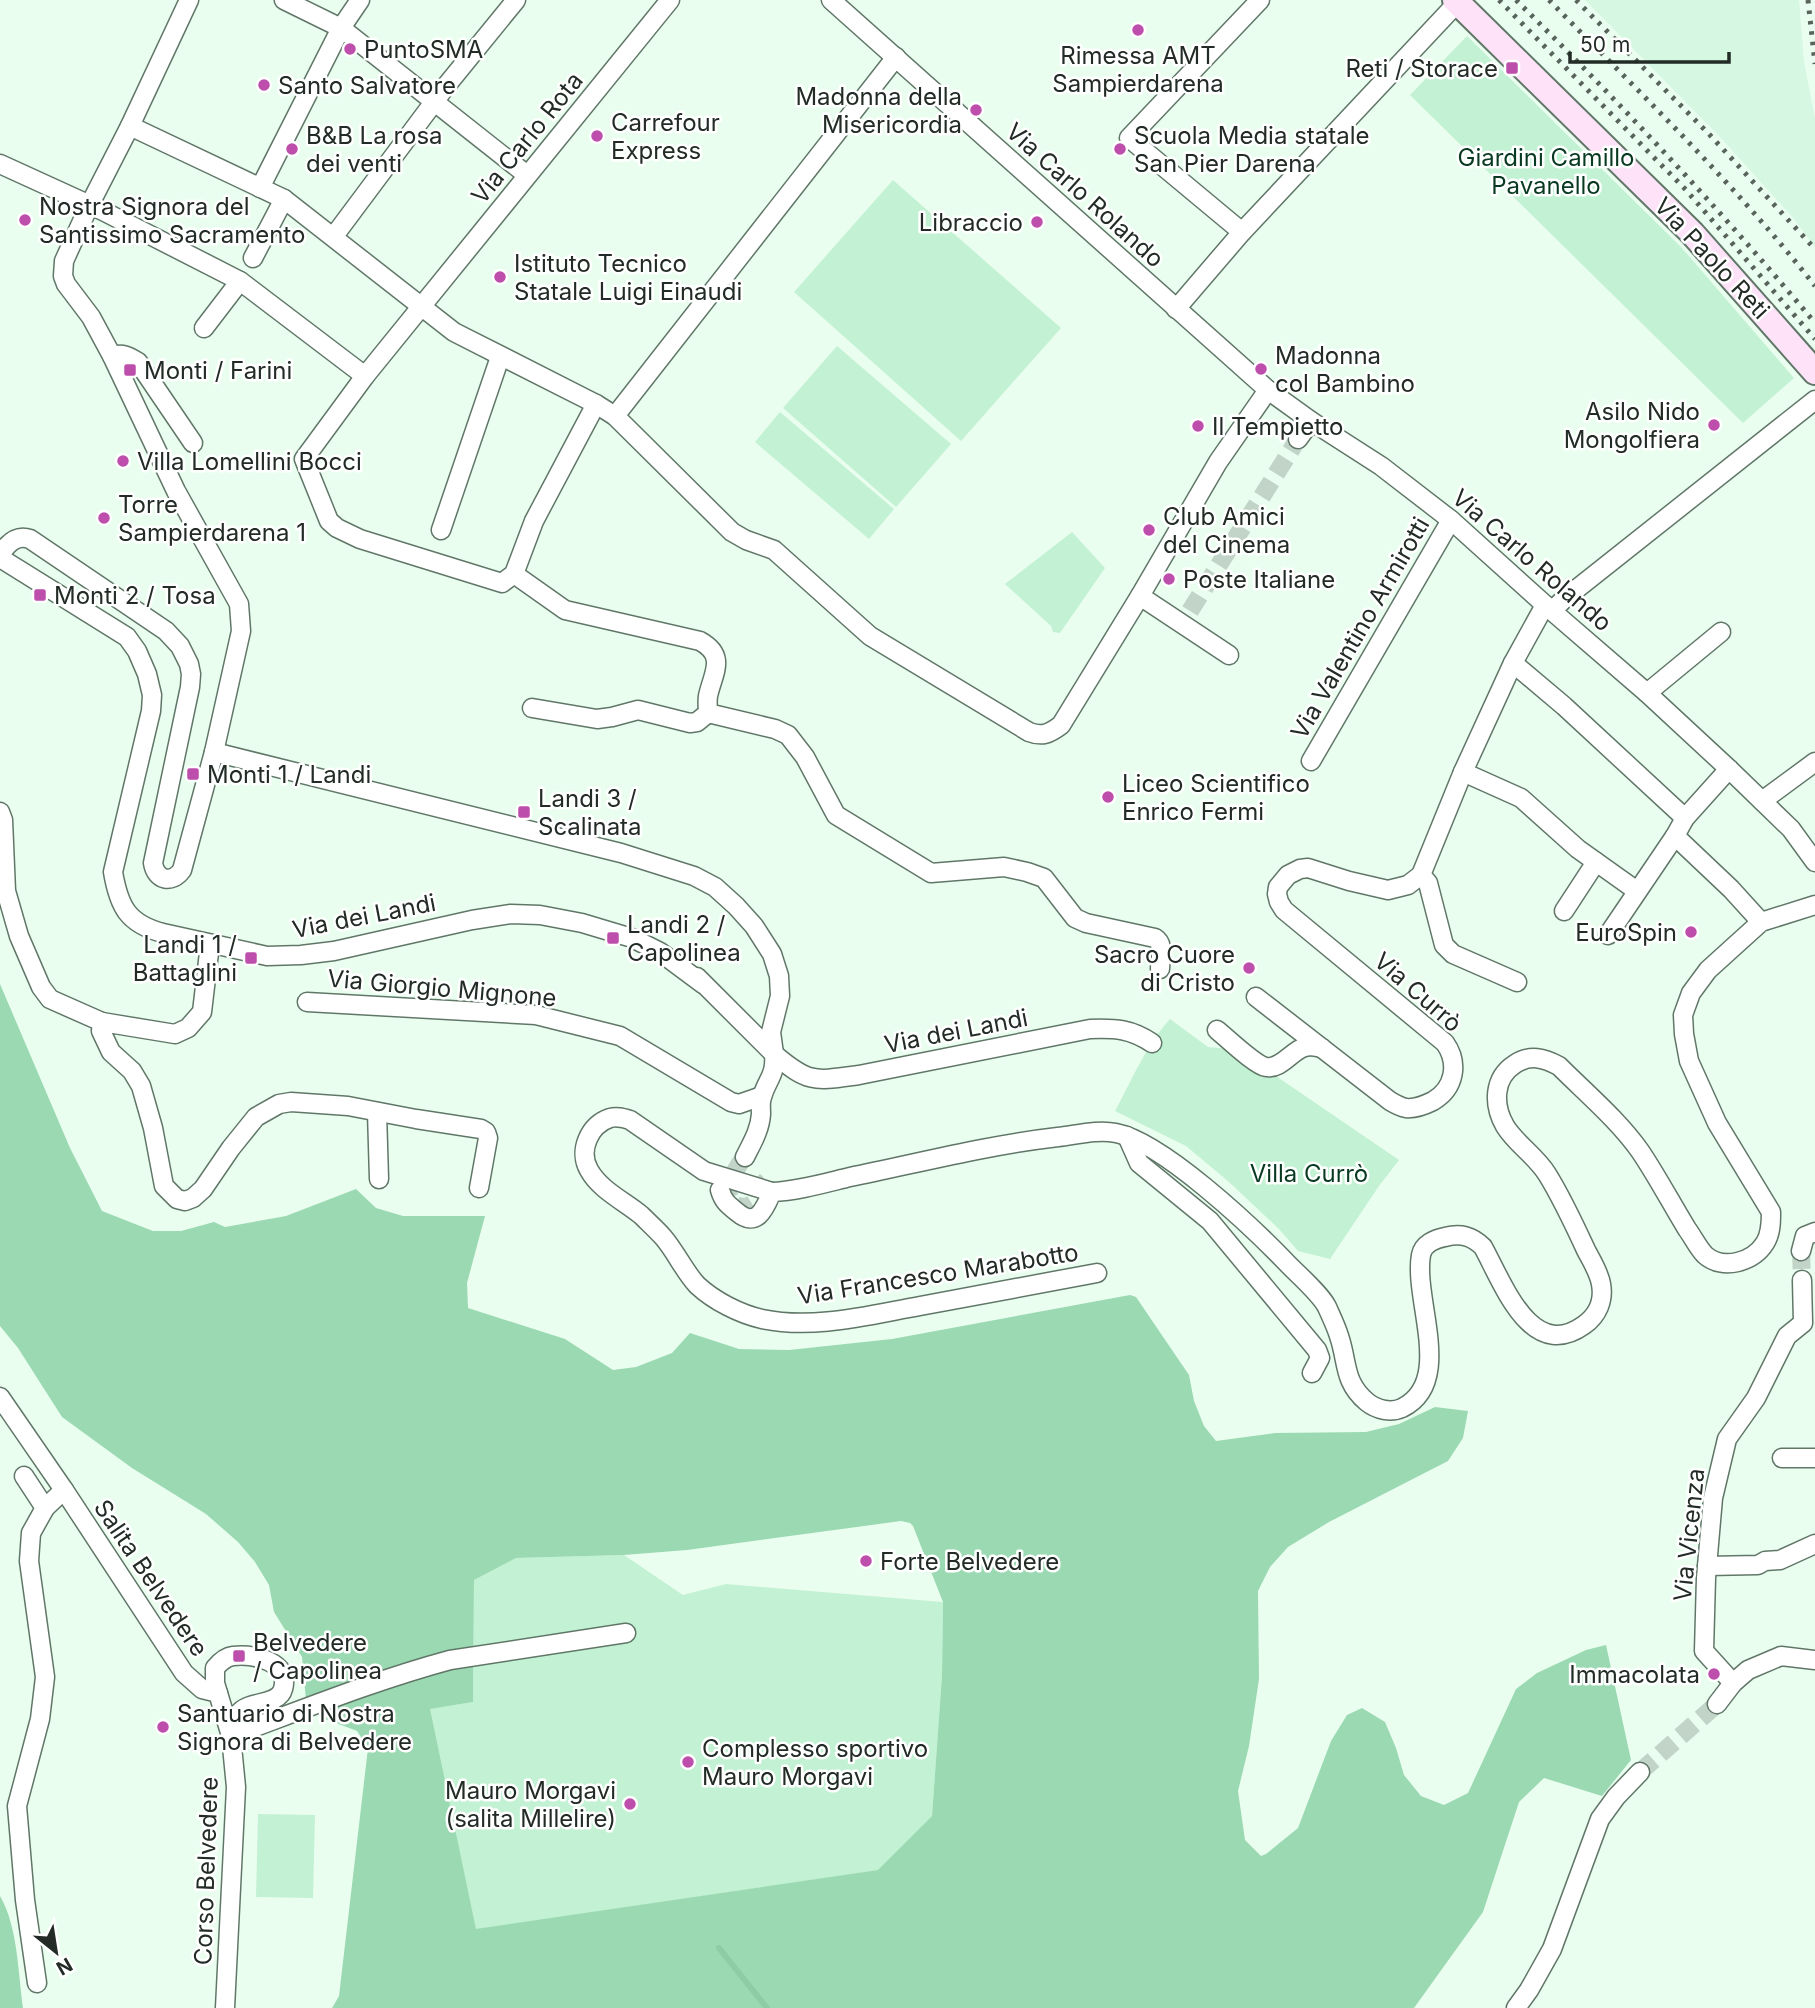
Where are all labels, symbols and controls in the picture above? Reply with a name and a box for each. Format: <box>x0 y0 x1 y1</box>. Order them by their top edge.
scale bar <box>1570 21 1729 65</box>
marker: Rimessa AMT Sampierdarena <box>1130 22 1146 38</box>
text: 50 m <box>1580 32 1630 57</box>
place label: PuntoSMA <box>364 35 483 64</box>
marker: PuntoSMA <box>342 41 358 57</box>
place label: Rimessa AMT Sampierdarena <box>1052 41 1224 98</box>
place label: Reti / Storace <box>1345 54 1498 83</box>
marker: Reti / Storace <box>1504 60 1520 76</box>
street label: Via Carlo Rota <box>465 66 589 210</box>
place label: Santo Salvatore <box>278 71 456 100</box>
marker: Santo Salvatore <box>256 77 272 93</box>
place label: Madonna della Misericordia <box>795 82 962 139</box>
marker: Madonna della Misericordia <box>968 102 984 118</box>
place label: Carrefour Express <box>611 108 720 165</box>
street label: Via Carlo Rolando <box>1000 117 1170 273</box>
place label: B&B La rosa dei venti <box>306 121 443 178</box>
place label: Scuola Media statale San Pier Darena <box>1134 121 1370 178</box>
marker: Carrefour Express <box>589 128 605 144</box>
marker: B&B La rosa dei venti <box>284 141 300 157</box>
marker: Scuola Media statale San Pier Darena <box>1112 141 1128 157</box>
park label: Giardini Camillo Pavanello <box>1458 143 1634 200</box>
street label: Via Paolo Reti <box>1648 191 1776 325</box>
place label: Nostra Signora del Santissimo Sacramento <box>39 192 305 249</box>
place label: Libraccio <box>919 208 1023 237</box>
marker: Nostra Signora del Santissimo Sacramento <box>17 212 33 228</box>
marker: Libraccio <box>1029 214 1045 230</box>
place label: Istituto Tecnico Statale Luigi Einaudi <box>514 249 742 306</box>
marker: Istituto Tecnico Statale Luigi Einaudi <box>492 269 508 285</box>
place label: Madonna col Bambino <box>1275 341 1415 398</box>
place label: Monti / Farini <box>144 356 292 385</box>
marker: Madonna col Bambino <box>1253 361 1269 377</box>
marker: Monti / Farini <box>122 362 138 378</box>
place label: Asilo Nido Mongolfiera <box>1564 397 1700 454</box>
place label: Il Tempietto <box>1212 412 1343 441</box>
marker: Asilo Nido Mongolfiera <box>1706 417 1722 433</box>
marker: Il Tempietto <box>1190 418 1206 434</box>
place label: Villa Lomellini Bocci <box>137 447 362 476</box>
marker: Villa Lomellini Bocci <box>115 453 131 469</box>
street label: Via Carlo Rolando <box>1446 483 1618 637</box>
place label: Torre Sampierdarena 1 <box>118 490 306 547</box>
place label: Club Amici del Cinema <box>1163 502 1290 559</box>
marker: Torre Sampierdarena 1 <box>96 510 112 526</box>
street label: Via Valentino Armirotti <box>1285 512 1435 744</box>
marker: Club Amici del Cinema <box>1141 522 1157 538</box>
place label: Poste Italiane <box>1183 565 1335 594</box>
marker: Poste Italiane <box>1161 571 1177 587</box>
place label: Monti 2 / Tosa <box>54 581 216 610</box>
marker: Monti 2 / Tosa <box>32 587 48 603</box>
place label: Monti 1 / Landi <box>207 760 371 789</box>
marker: Monti 1 / Landi <box>185 766 201 782</box>
place label: Liceo Scientifico Enrico Fermi <box>1122 769 1310 826</box>
place label: Landi 3 / Scalinata <box>538 784 642 841</box>
marker: Liceo Scientifico Enrico Fermi <box>1100 789 1116 805</box>
marker: Landi 3 / Scalinata <box>516 804 532 820</box>
street label: Via dei Landi <box>290 888 438 944</box>
place label: Landi 2 / Capolinea <box>627 910 741 967</box>
place label: EuroSpin <box>1575 918 1677 947</box>
marker: EuroSpin <box>1683 924 1699 940</box>
place label: Landi 1 / Battaglini <box>133 930 237 987</box>
marker: Landi 2 / Capolinea <box>605 930 621 946</box>
place label: Sacro Cuore di Cristo <box>1094 940 1235 997</box>
street label: Via Currò <box>1368 946 1468 1038</box>
marker: Landi 1 / Battaglini <box>243 950 259 966</box>
marker: Sacro Cuore di Cristo <box>1241 960 1257 976</box>
street label: Via Giorgio Mignone <box>326 964 558 1012</box>
street label: Via dei Landi <box>882 1003 1030 1059</box>
park label: Villa Currò <box>1250 1159 1368 1188</box>
street label: Via Francesco Marabotto <box>795 1237 1081 1311</box>
street label: Via Vicenza <box>1668 1467 1710 1603</box>
street label: Salita Belvedere <box>88 1494 214 1662</box>
place label: Forte Belvedere <box>880 1547 1059 1576</box>
marker: Forte Belvedere <box>858 1553 874 1569</box>
place label: Belvedere / Capolinea <box>253 1628 382 1685</box>
marker: Belvedere / Capolinea <box>231 1648 247 1664</box>
place label: Immacolata <box>1569 1660 1700 1689</box>
marker: Immacolata <box>1706 1666 1722 1682</box>
place label: Santuario di Nostra Signora di Belvedere <box>177 1699 412 1756</box>
marker: Santuario di Nostra Signora di Belvedere <box>155 1719 171 1735</box>
place label: Complesso sportivo Mauro Morgavi <box>702 1734 928 1791</box>
marker: Complesso sportivo Mauro Morgavi <box>680 1754 696 1770</box>
street label: Corso Belvedere <box>188 1776 224 1966</box>
place label: Mauro Morgavi (salita Millelire) <box>445 1776 616 1833</box>
marker: Mauro Morgavi (salita Millelire) <box>622 1796 638 1812</box>
north arrow <box>21 1917 91 1987</box>
text: N <box>52 1953 76 1980</box>

